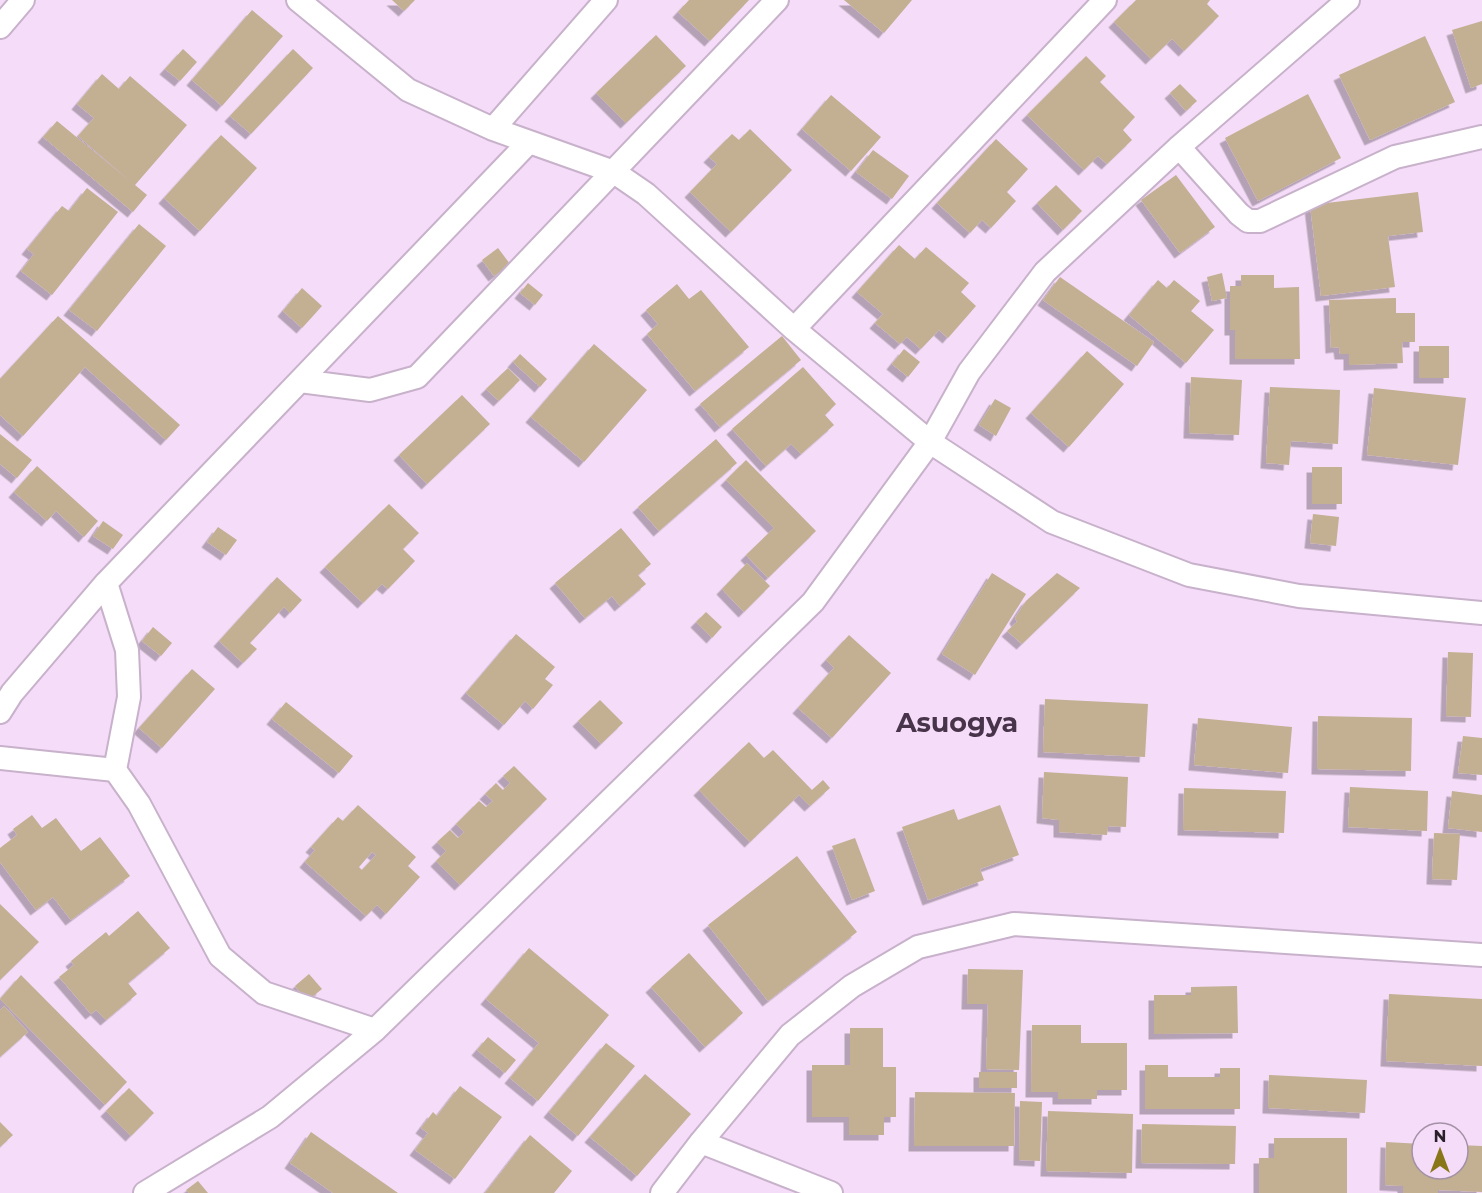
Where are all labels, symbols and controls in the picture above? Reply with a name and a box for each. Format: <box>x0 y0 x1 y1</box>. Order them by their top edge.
district label: Asuogya <box>895 706 1018 739</box>
north arrow <box>1410 1121 1470 1181</box>
text: N <box>1434 1127 1446 1146</box>

